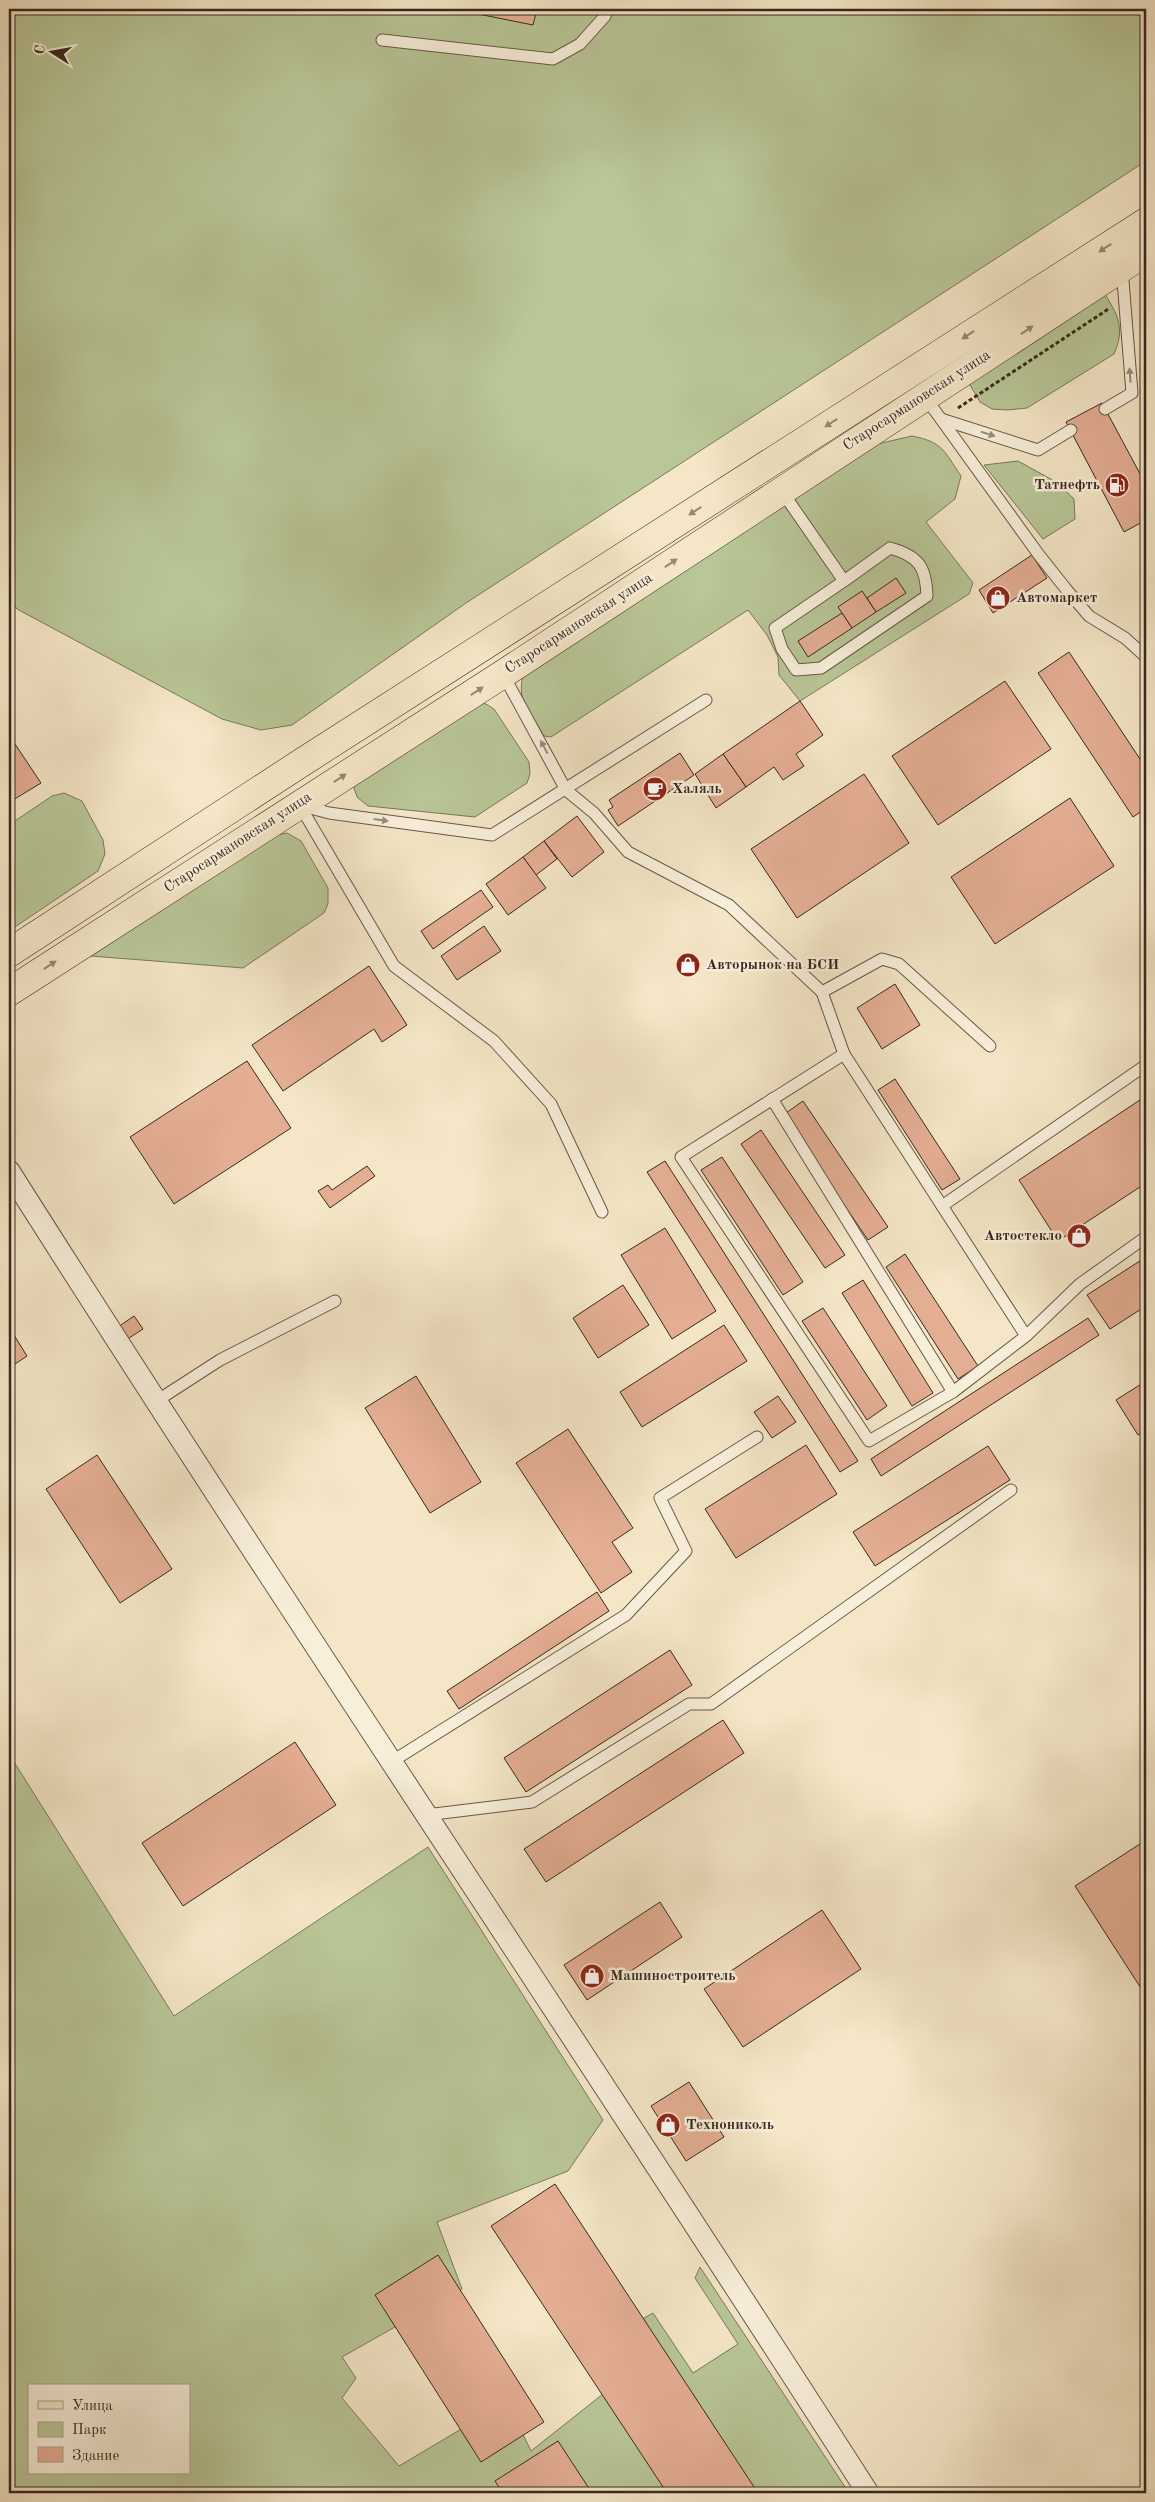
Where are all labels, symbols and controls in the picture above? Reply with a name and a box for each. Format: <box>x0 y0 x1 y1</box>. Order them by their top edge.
north arrow <box>28 28 78 78</box>
text: С <box>32 44 48 56</box>
one-way arrow <box>1099 243 1112 253</box>
one-way arrow <box>1020 325 1033 335</box>
one-way arrow <box>962 331 975 340</box>
street label: Старосармановская улица <box>841 347 994 454</box>
one-way arrow <box>1126 367 1134 383</box>
one-way arrow <box>825 418 838 428</box>
one-way arrow <box>980 430 995 438</box>
fuel station icon: Татнефть <box>1104 472 1130 498</box>
place label: Татнефть <box>1034 478 1100 493</box>
one-way arrow <box>688 506 701 516</box>
one-way arrow <box>664 558 678 568</box>
street label: Старосармановская улица <box>503 570 656 677</box>
shop icon: Автомаркет <box>985 585 1011 611</box>
place label: Автомаркет <box>1016 591 1097 606</box>
one-way arrow <box>470 686 483 695</box>
one-way arrow <box>540 739 548 754</box>
one-way arrow <box>333 773 346 783</box>
cafe icon: Халяль <box>642 776 668 802</box>
place label: Халяль <box>672 782 722 797</box>
street label: Старосармановская улица <box>162 789 315 896</box>
one-way arrow <box>373 816 389 824</box>
shop icon: Авторынок на БСИ <box>675 952 701 978</box>
place label: Авторынок на БСИ <box>706 958 839 973</box>
one-way arrow <box>43 960 56 970</box>
shop icon: Автостекло <box>1066 1223 1092 1249</box>
place label: Автостекло <box>984 1229 1062 1244</box>
shop icon: Машиностроитель <box>579 1963 605 1989</box>
place label: Машиностроитель <box>610 1969 736 1984</box>
shop icon: Технониколь <box>655 2112 681 2138</box>
place label: Технониколь <box>686 2118 774 2133</box>
legend <box>28 2384 190 2474</box>
text: Улица <box>72 2399 113 2414</box>
text: Парк <box>72 2423 107 2438</box>
text: Здание <box>72 2449 119 2464</box>

